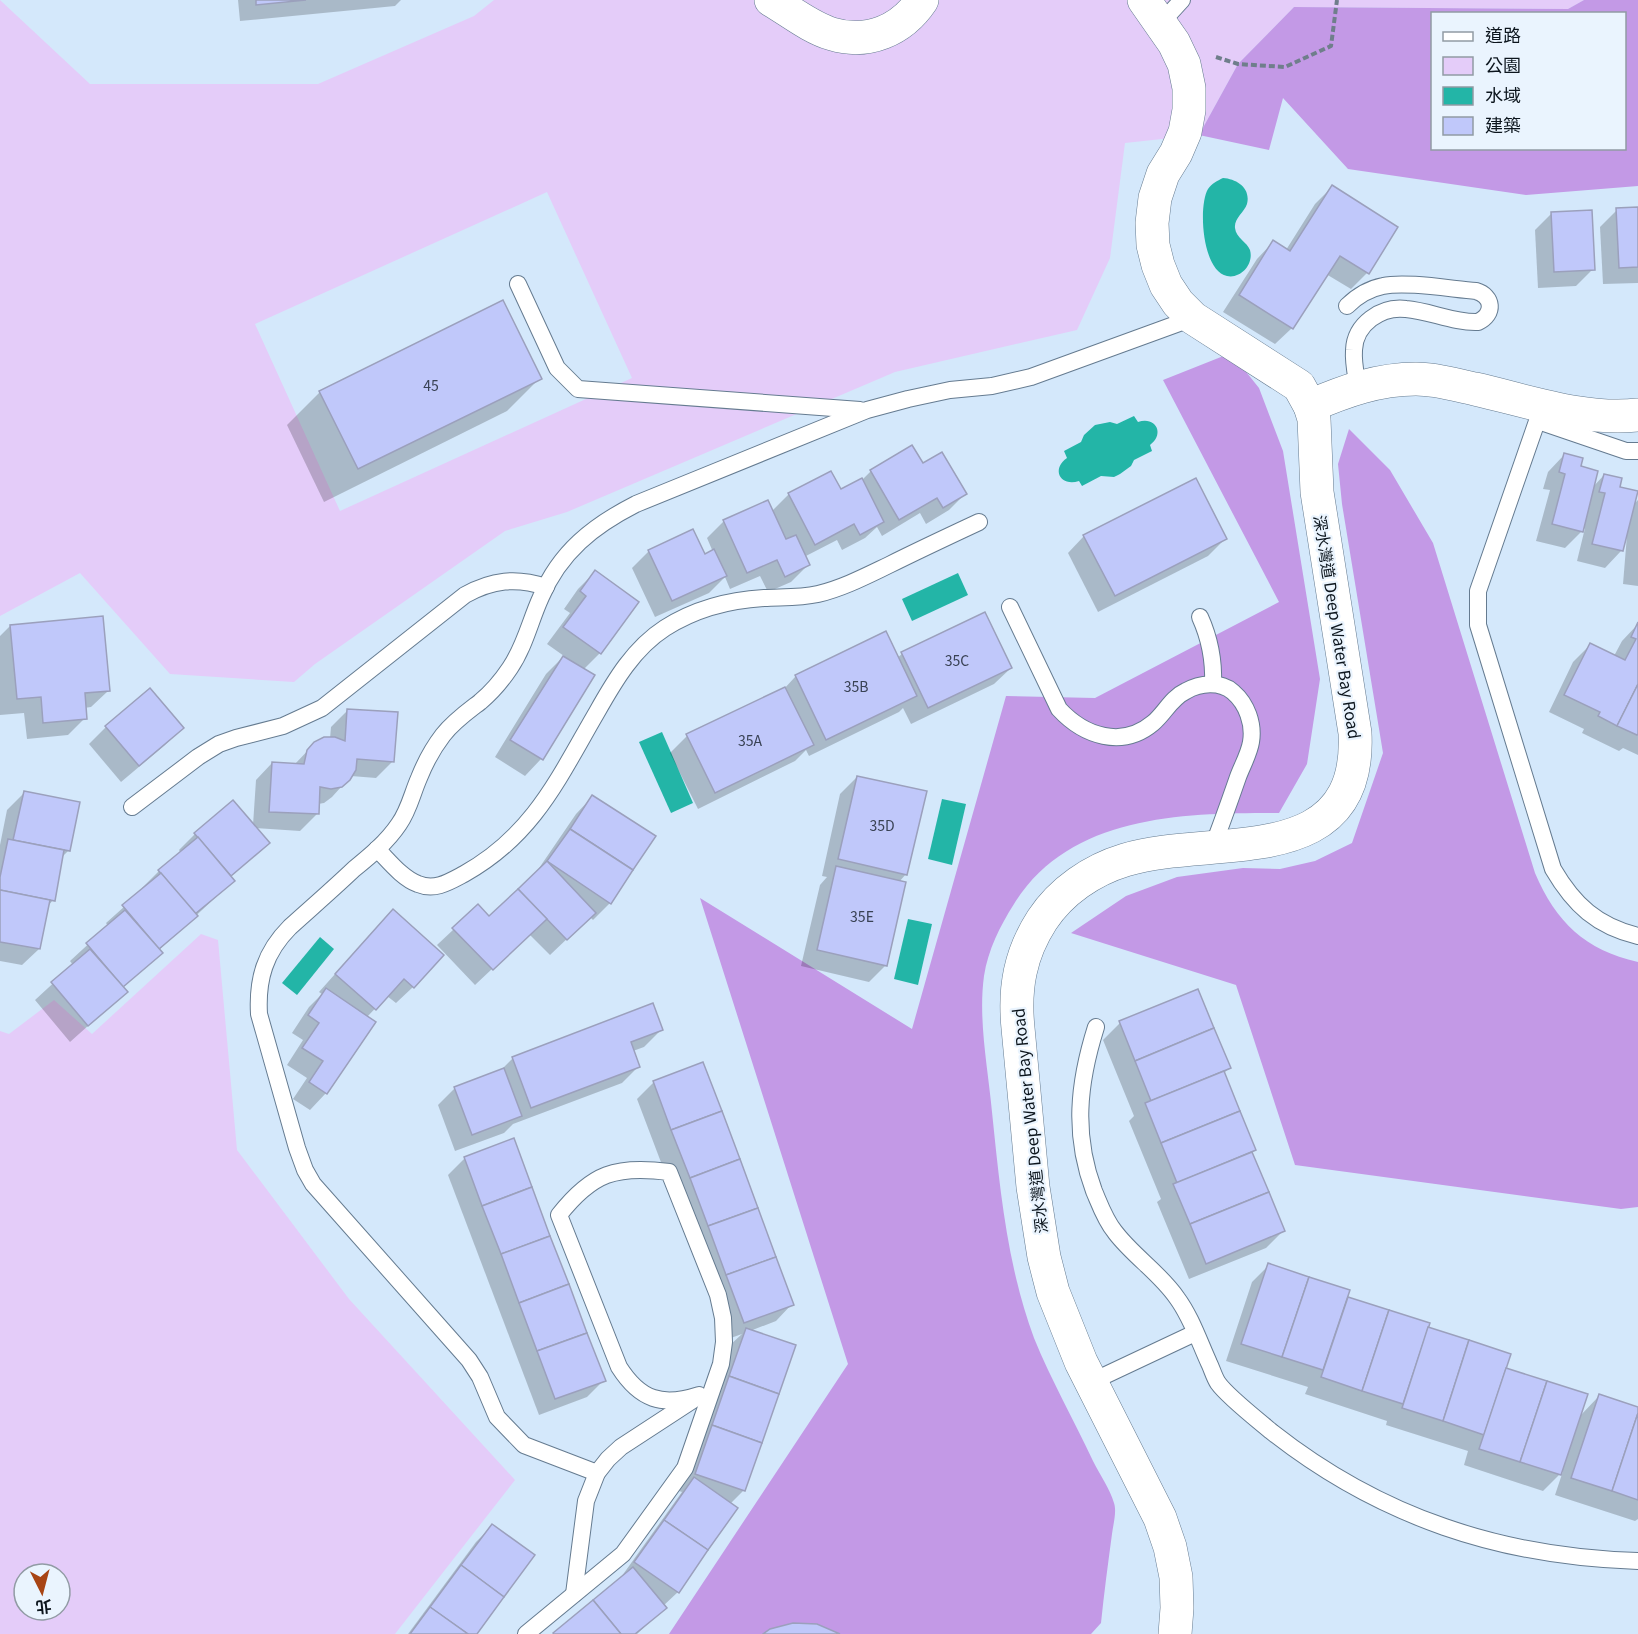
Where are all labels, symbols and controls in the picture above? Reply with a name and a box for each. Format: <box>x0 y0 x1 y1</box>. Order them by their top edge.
legend <box>1431 12 1626 150</box>
text: 道路 <box>1485 21 1521 47</box>
text: 公園 <box>1485 51 1521 77</box>
text: 水域 <box>1485 81 1521 107</box>
text: 建築 <box>1485 111 1521 137</box>
house number: 45 <box>423 375 439 395</box>
street label: 深水灣道 Deep Water Bay Road <box>1308 513 1368 741</box>
house number: 35C <box>945 650 969 670</box>
house number: 35B <box>844 676 868 696</box>
house number: 35A <box>738 730 763 750</box>
house number: 35D <box>869 815 895 835</box>
house number: 35E <box>850 906 874 926</box>
street label: 深水灣道 Deep Water Bay Road <box>1005 1007 1053 1235</box>
north arrow <box>12 1562 72 1622</box>
text: 北 <box>34 1595 53 1621</box>

